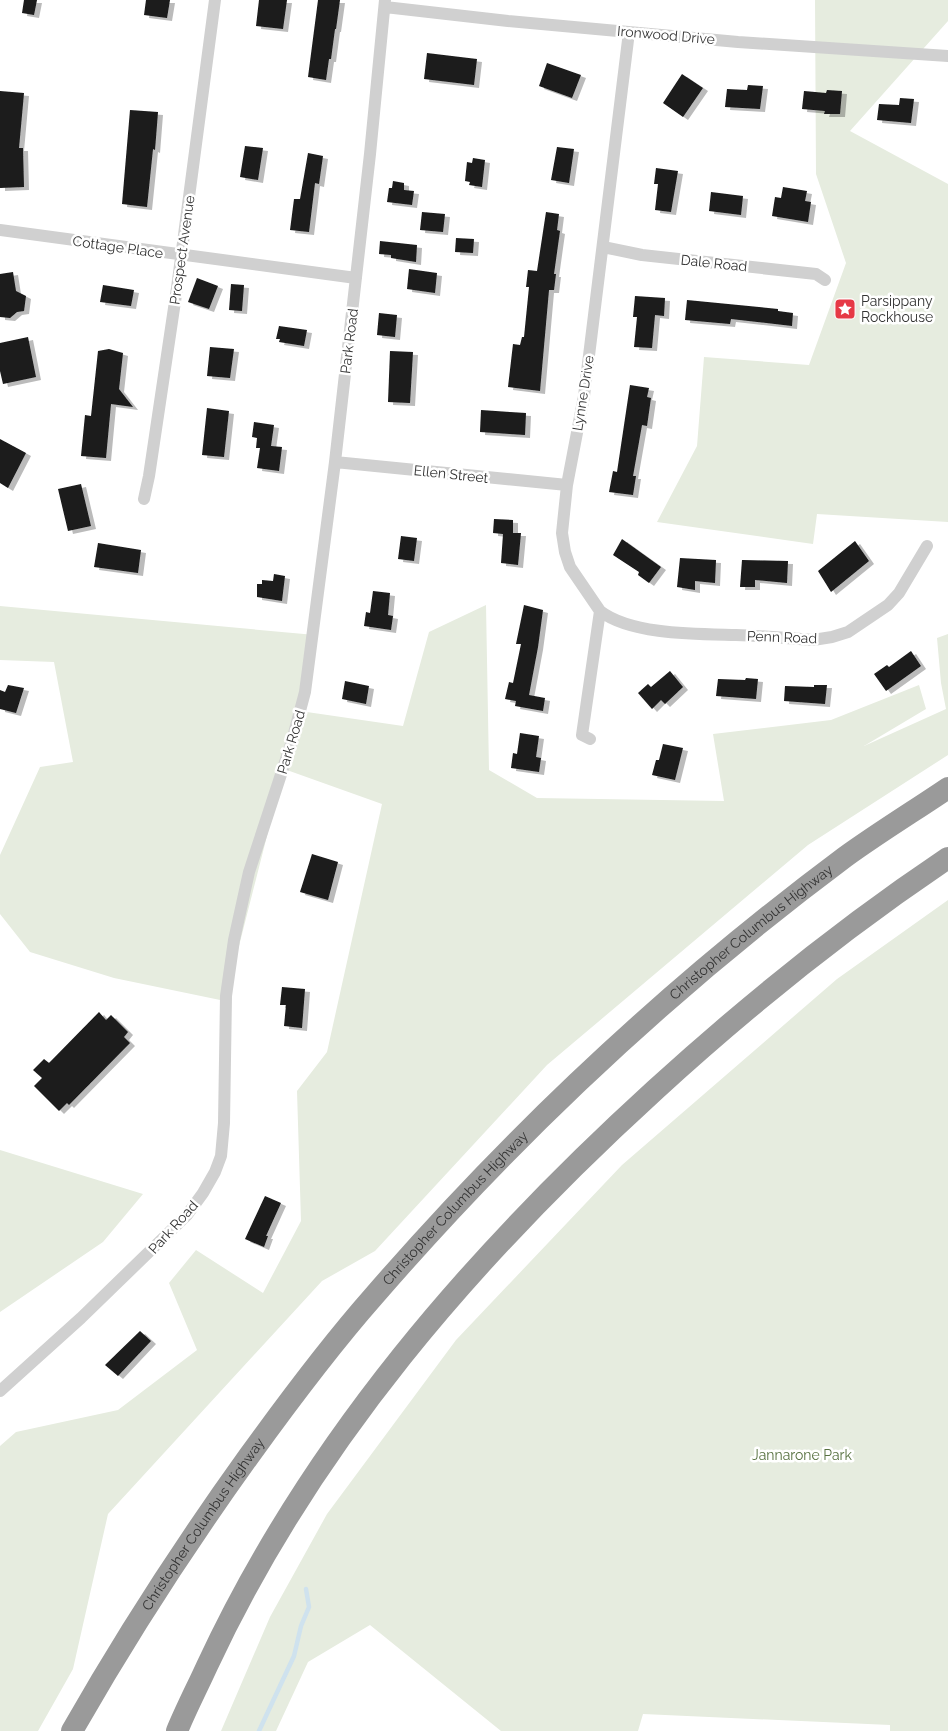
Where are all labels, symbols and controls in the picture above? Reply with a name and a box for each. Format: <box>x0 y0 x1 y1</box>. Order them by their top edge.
street label: Ironwood Drive <box>616 23 716 47</box>
street label: Prospect Avenue <box>166 194 198 306</box>
street label: Cottage Place <box>72 233 164 261</box>
street label: Dale Road <box>680 252 748 274</box>
place label: Parsippany Rockhouse <box>861 293 933 325</box>
place icon: Parsippany Rockhouse <box>833 297 857 321</box>
street label: Park Road <box>337 307 361 375</box>
street label: Lynne Drive <box>569 354 597 432</box>
street label: Ellen Street <box>413 462 489 486</box>
street label: Penn Road <box>747 628 817 646</box>
street label: Park Road <box>274 708 308 776</box>
street label: Christopher Columbus Highway <box>666 861 836 1003</box>
street label: Christopher Columbus Highway <box>379 1127 531 1288</box>
street label: Park Road <box>145 1197 201 1257</box>
street label: Christopher Columbus Highway <box>139 1434 268 1613</box>
park label: Jannarone Park <box>752 1447 852 1463</box>

